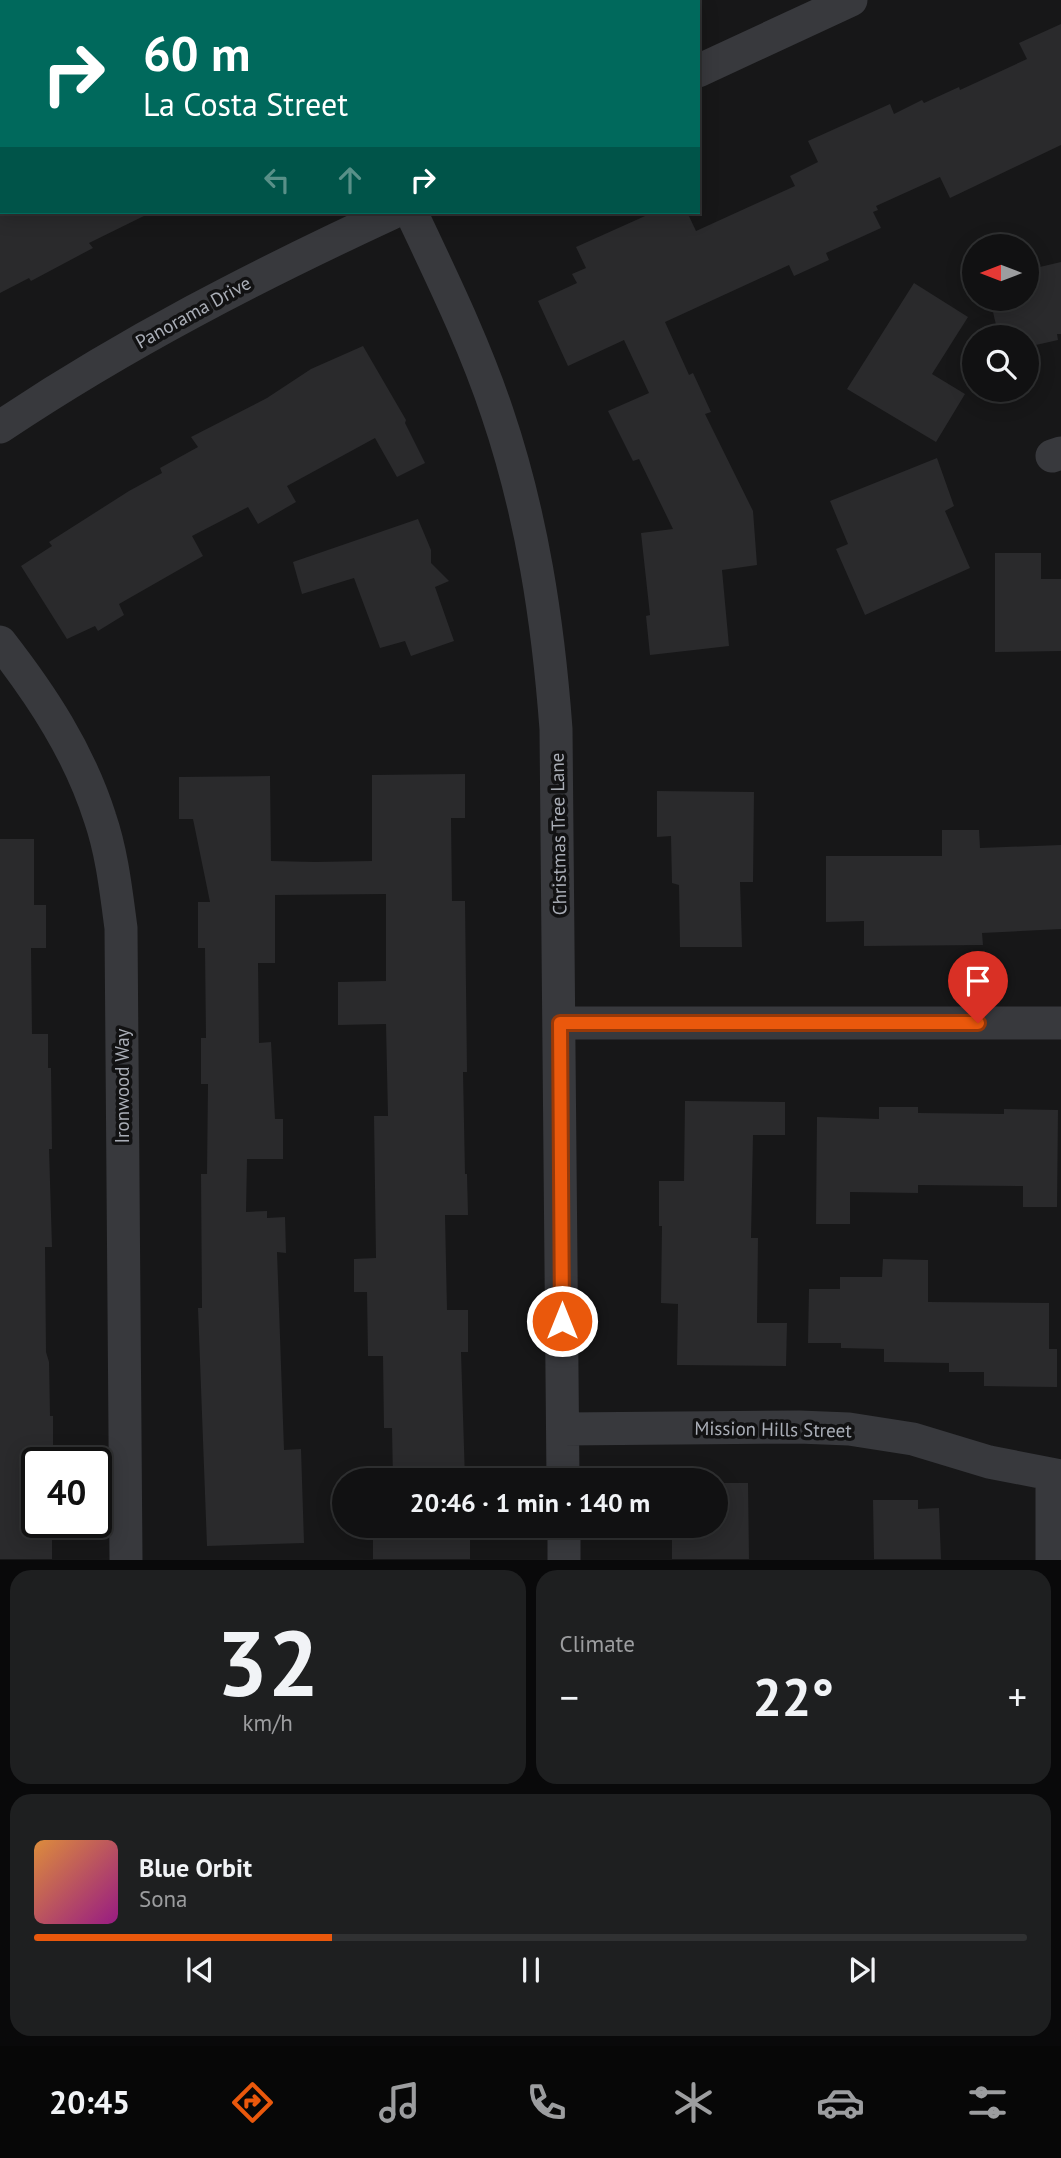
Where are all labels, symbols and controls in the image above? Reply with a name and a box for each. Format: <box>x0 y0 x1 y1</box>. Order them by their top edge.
text: 60 m <box>143 21 250 85</box>
icon: right <box>28 28 119 119</box>
text: La Costa Street <box>143 83 348 125</box>
icon: left <box>258 161 296 199</box>
icon: ahead <box>331 161 369 199</box>
icon: right <box>404 161 442 199</box>
north arrow <box>962 234 1040 312</box>
map controls <box>962 234 1039 402</box>
street label: Panorama Drive <box>131 270 255 354</box>
button: search <box>962 325 1039 402</box>
street label: Christmas Tree Lane <box>545 752 571 916</box>
pin <box>948 951 1008 1023</box>
icon: arrive <box>959 962 997 1000</box>
street label: Ironwood Way <box>110 1028 134 1143</box>
position arrow <box>525 1284 599 1358</box>
street label: Mission Hills Street <box>694 1416 852 1442</box>
speed limit sign: 40 <box>21 1447 112 1538</box>
text: 20:46 · 1 min · 140 m <box>410 1486 650 1519</box>
text: 32 <box>216 1603 319 1721</box>
text: Climate <box>560 1629 635 1658</box>
text: 22° <box>752 1663 834 1730</box>
text: − <box>560 1672 579 1721</box>
text: + <box>1008 1672 1027 1721</box>
text: km/h <box>243 1708 293 1737</box>
text: Blue Orbit <box>139 1851 252 1884</box>
text: Sona <box>139 1884 188 1913</box>
icon: previous <box>181 1951 219 1989</box>
icon: pause <box>512 1951 550 1989</box>
icon: next <box>843 1951 881 1989</box>
icon: directions <box>228 2078 277 2127</box>
icon: music <box>375 2078 424 2127</box>
icon: phone <box>522 2078 571 2127</box>
icon: climate <box>669 2078 718 2127</box>
icon: car <box>816 2078 865 2127</box>
icon: filters <box>963 2078 1012 2127</box>
text: 20:45 <box>49 2081 130 2123</box>

